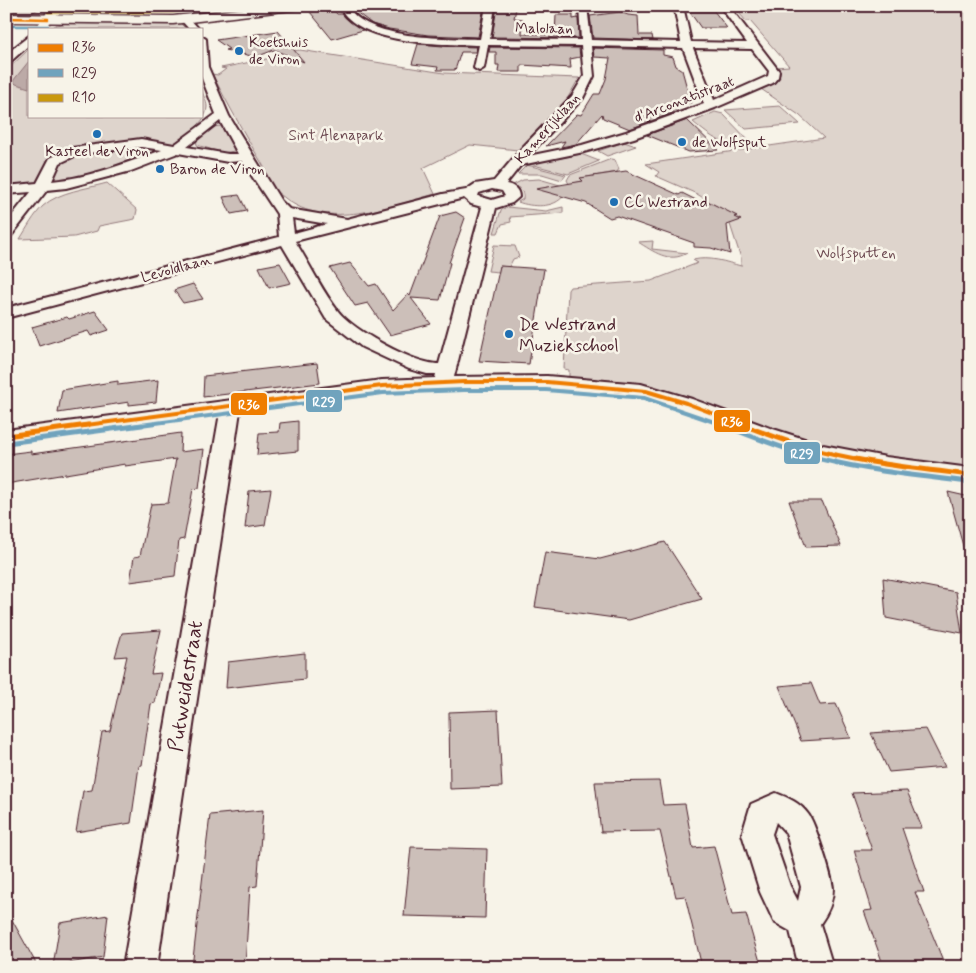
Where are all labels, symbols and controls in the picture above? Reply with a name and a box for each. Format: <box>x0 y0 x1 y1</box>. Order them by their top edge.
street label: Malolaan <box>515 18 573 40</box>
legend <box>28 28 202 118</box>
place label: Koetshuis de Viron <box>249 33 309 70</box>
text: R36 <box>72 38 96 58</box>
marker: Koetshuis de Viron <box>233 45 245 57</box>
text: R29 <box>72 64 97 84</box>
street label: d'Arconatistraat <box>632 72 738 128</box>
text: R10 <box>72 88 96 108</box>
street label: Kamerijklaan <box>511 89 585 168</box>
park label: Sint Alenapark <box>289 126 384 146</box>
marker: Kasteel de Viron <box>91 128 103 140</box>
place label: de Wolfsput <box>692 133 767 153</box>
marker: de Wolfsput <box>676 136 688 148</box>
place label: Kasteel de Viron <box>45 142 149 162</box>
place label: Baron de Viron <box>170 160 264 180</box>
marker: Baron de Viron <box>154 163 166 175</box>
place label: CC Westrand <box>624 193 707 213</box>
marker: CC Westrand <box>608 196 620 208</box>
park label: Wolfsputten <box>816 244 896 264</box>
street label: Levoldlaan <box>139 250 214 288</box>
place label: De Westrand Muziekschool <box>519 313 619 358</box>
marker: De Westrand Muziekschool <box>503 328 515 340</box>
line badge: R29 <box>305 389 343 413</box>
line badge: R36 <box>230 392 268 416</box>
text: R29 <box>312 393 336 411</box>
text: R36 <box>238 396 260 414</box>
line badge: R36 <box>713 409 751 433</box>
text: R36 <box>721 413 743 431</box>
line badge: R29 <box>783 441 821 465</box>
text: R29 <box>790 445 814 463</box>
street label: Putweidestraat <box>162 618 210 754</box>

